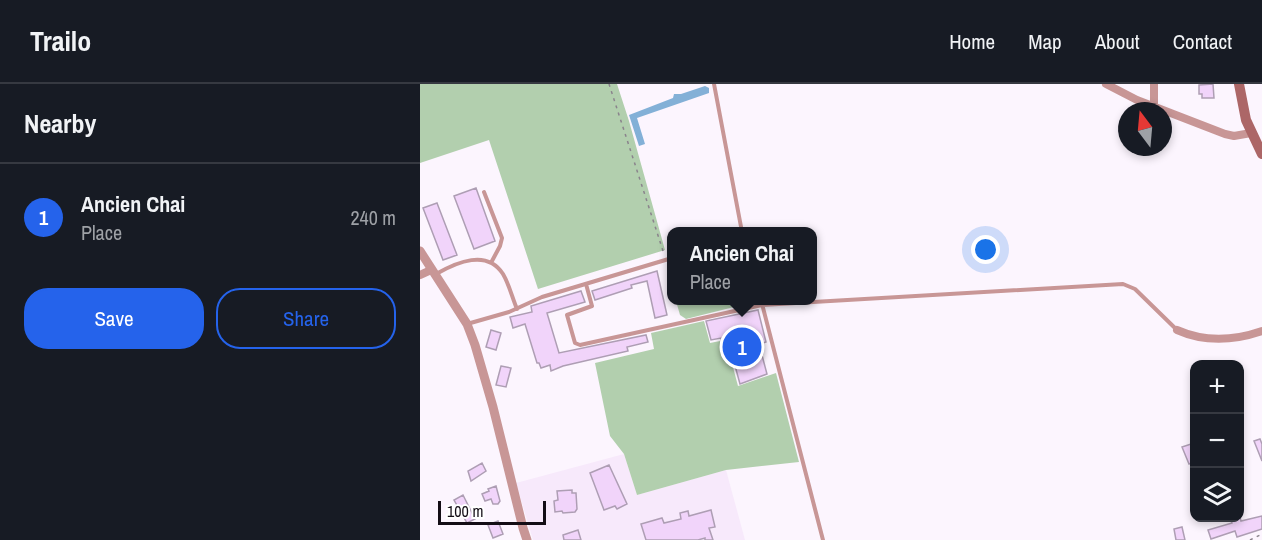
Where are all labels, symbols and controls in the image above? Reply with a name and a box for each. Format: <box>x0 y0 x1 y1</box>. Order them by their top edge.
text: Trailo <box>30 22 91 60</box>
text: Home <box>949 27 995 56</box>
text: Map <box>1028 27 1062 56</box>
text: About <box>1095 27 1140 56</box>
text: Contact <box>1173 27 1232 56</box>
north arrow <box>1118 102 1172 156</box>
text: Nearby <box>24 106 96 141</box>
text: Ancien Chai <box>81 189 185 219</box>
text: 1 <box>39 204 48 231</box>
text: 240 m <box>350 204 396 231</box>
text: Place <box>81 219 122 246</box>
popup <box>667 227 817 305</box>
your location <box>971 235 1000 264</box>
text: Ancien Chai <box>690 238 794 268</box>
text: Place <box>690 268 731 295</box>
button: Save <box>24 288 204 349</box>
button: Share <box>216 288 396 349</box>
pin: 1 <box>722 324 762 370</box>
map controls <box>1190 360 1244 522</box>
button: + <box>1190 360 1244 414</box>
button: − <box>1190 414 1244 468</box>
button: layers <box>1190 468 1244 522</box>
scale bar <box>438 498 546 526</box>
text: 100 m <box>447 500 483 522</box>

